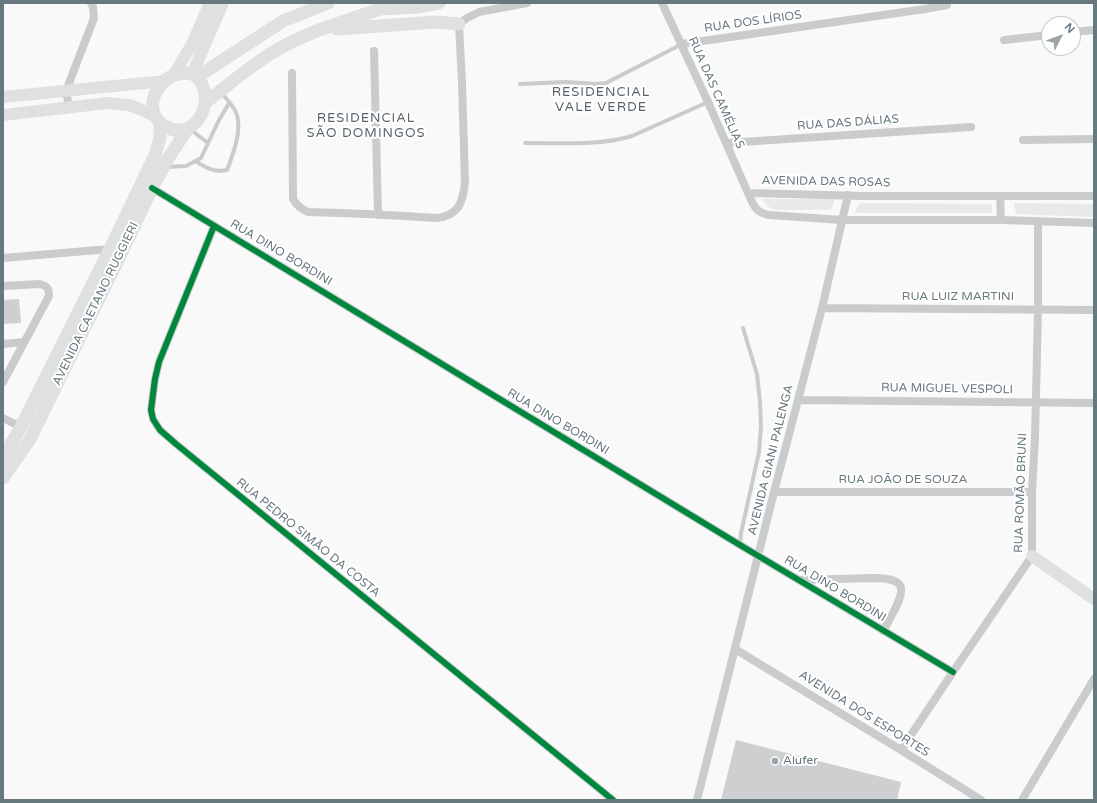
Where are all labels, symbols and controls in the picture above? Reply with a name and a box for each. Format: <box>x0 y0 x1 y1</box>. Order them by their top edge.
street label: RUA DOS LÍRIOS <box>703 8 803 36</box>
north arrow <box>1041 16 1081 56</box>
text: N <box>1062 21 1077 36</box>
street label: RUA DAS CAMÉLIAS <box>685 35 747 151</box>
district label: RESIDENCIAL VALE VERDE <box>552 85 650 116</box>
district label: RESIDENCIAL SÃO DOMINGOS <box>307 111 425 142</box>
street label: RUA DAS DÁLIAS <box>797 112 899 134</box>
street label: AVENIDA DAS ROSAS <box>762 174 890 190</box>
street label: RUA DINO BORDINI <box>227 217 335 289</box>
street label: AVENIDA CAETANO RUGGIERI <box>50 220 142 388</box>
street label: RUA LUIZ MARTINI <box>902 290 1014 304</box>
street label: RUA MIGUEL VESPOLI <box>881 381 1013 397</box>
street label: AVENIDA GIANI PALENGA <box>745 383 797 537</box>
street label: RUA DINO BORDINI <box>504 386 612 458</box>
street label: RUA ROMÃO BRUNI <box>1012 433 1030 553</box>
street label: RUA JOÃO DE SOUZA <box>839 473 967 487</box>
street label: RUA PEDRO SIMÃO DA COSTA <box>233 475 383 601</box>
street label: RUA DINO BORDINI <box>781 553 889 625</box>
street label: AVENIDA DOS ESPORTES <box>796 668 932 760</box>
place label: Alufer <box>783 754 818 768</box>
marker: Alufer <box>770 756 780 766</box>

